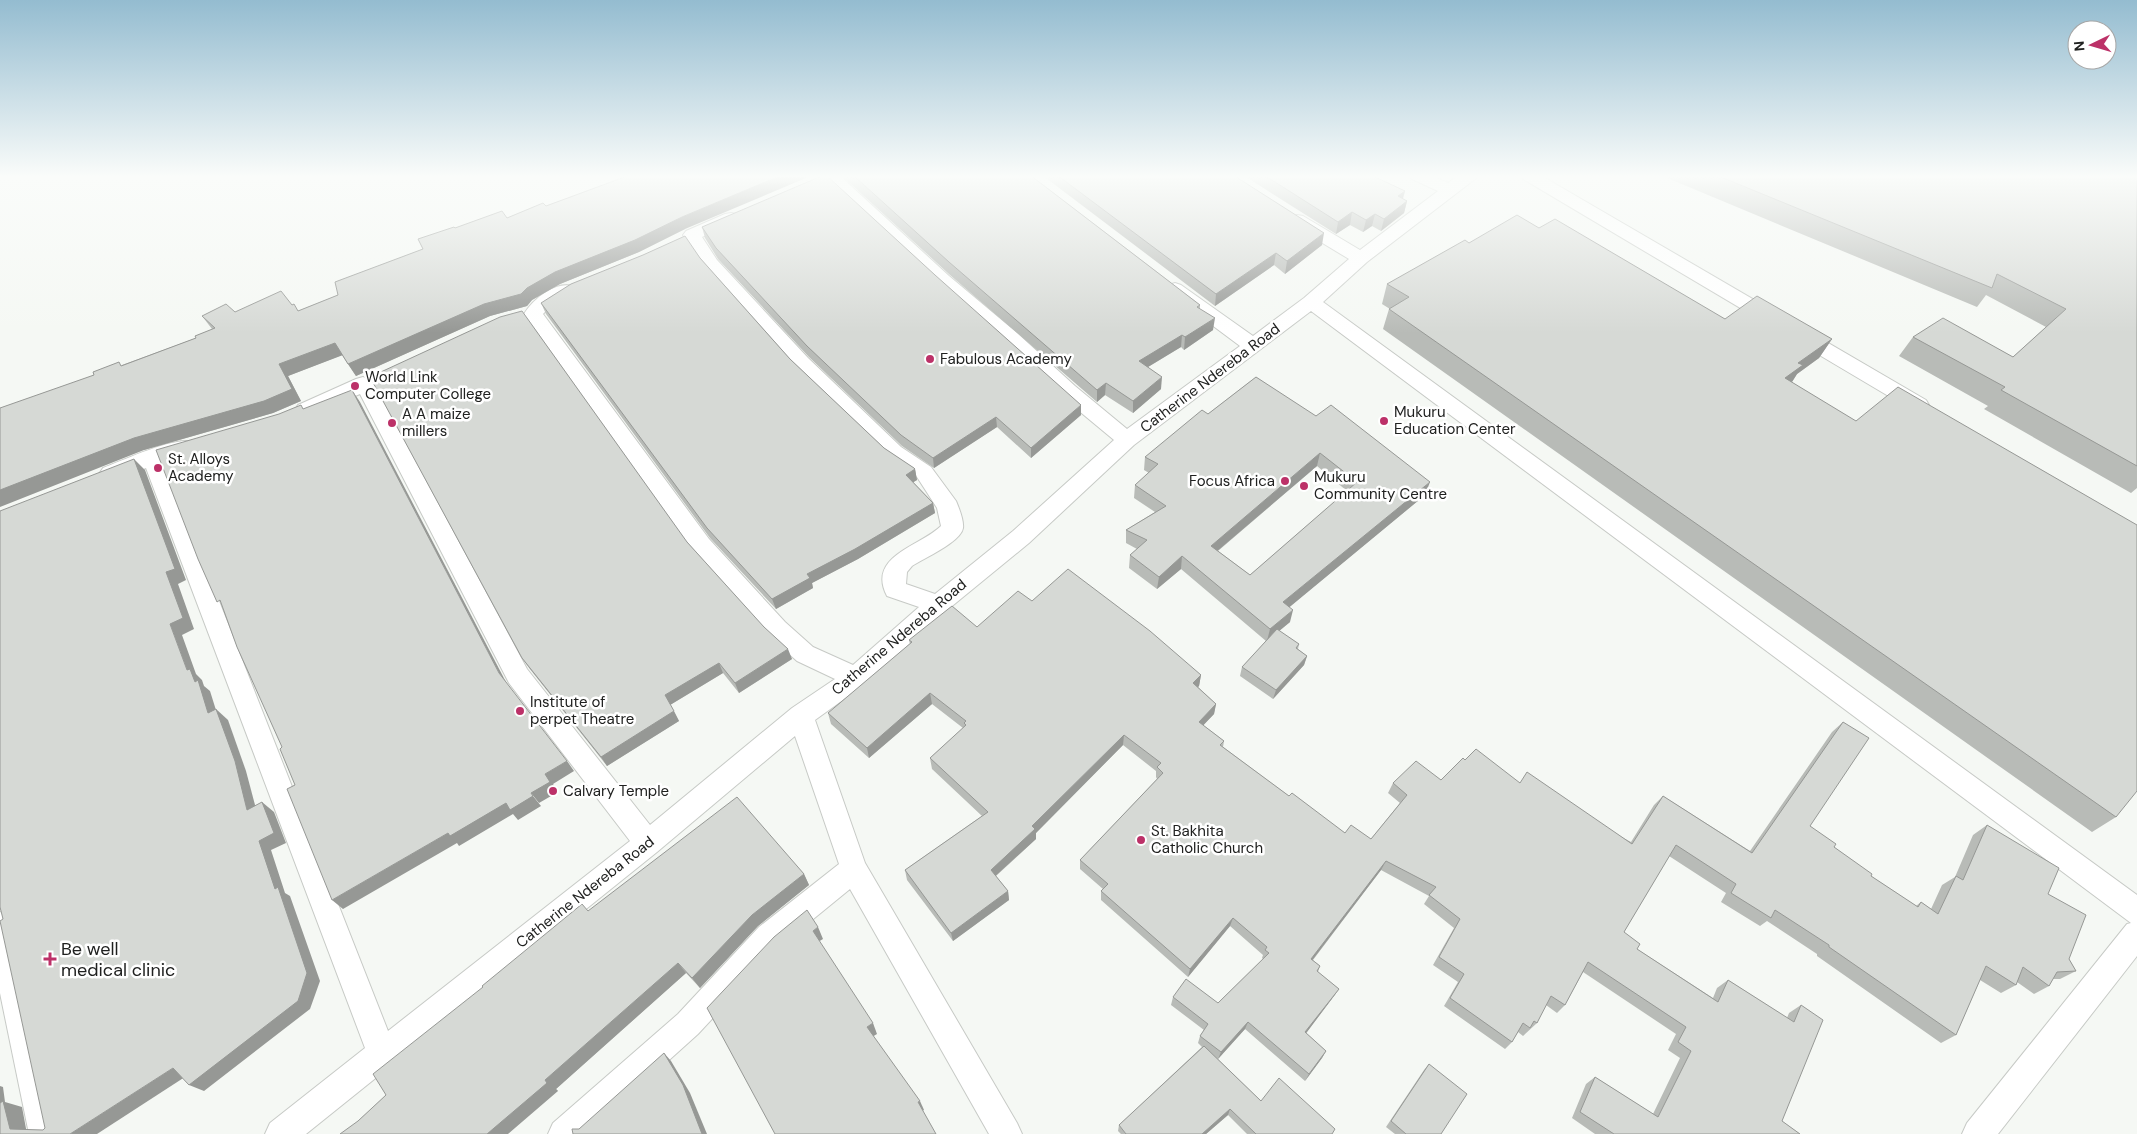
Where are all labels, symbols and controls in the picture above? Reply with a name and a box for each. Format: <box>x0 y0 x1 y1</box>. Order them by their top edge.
north arrow <box>2067 20 2117 70</box>
text: N <box>2070 40 2088 52</box>
street label: Catherine Ndereba Road <box>1136 319 1284 437</box>
place label: Fabulous Academy <box>940 349 1072 369</box>
marker: Fabulous Academy <box>924 353 936 365</box>
place label: World Link Computer College <box>365 367 491 404</box>
marker: World Link Computer College <box>349 380 361 392</box>
place label: Mukuru Education Center <box>1394 402 1516 439</box>
place label: A A maize millers <box>402 404 470 441</box>
marker: Mukuru Education Center <box>1378 415 1390 427</box>
marker: A A maize millers <box>386 417 398 429</box>
place label: St. Alloys Academy <box>168 449 234 486</box>
marker: St. Alloys Academy <box>152 462 164 474</box>
place label: Mukuru Community Centre <box>1314 467 1447 504</box>
place label: Focus Africa <box>1189 471 1275 491</box>
marker: Focus Africa <box>1279 475 1291 487</box>
marker: Mukuru Community Centre <box>1298 480 1310 492</box>
street label: Catherine Ndereba Road <box>827 575 971 699</box>
place label: Institute of perpet Theatre <box>530 692 634 729</box>
marker: Institute of perpet Theatre <box>514 705 526 717</box>
place label: Calvary Temple <box>563 781 669 801</box>
marker: Calvary Temple <box>547 785 559 797</box>
place label: St. Bakhita Catholic Church <box>1151 821 1263 858</box>
street label: Catherine Ndereba Road <box>512 832 658 952</box>
marker: St. Bakhita Catholic Church <box>1135 834 1147 846</box>
place label: Be well medical clinic <box>61 937 175 982</box>
marker: Be well medical clinic <box>43 952 57 966</box>

